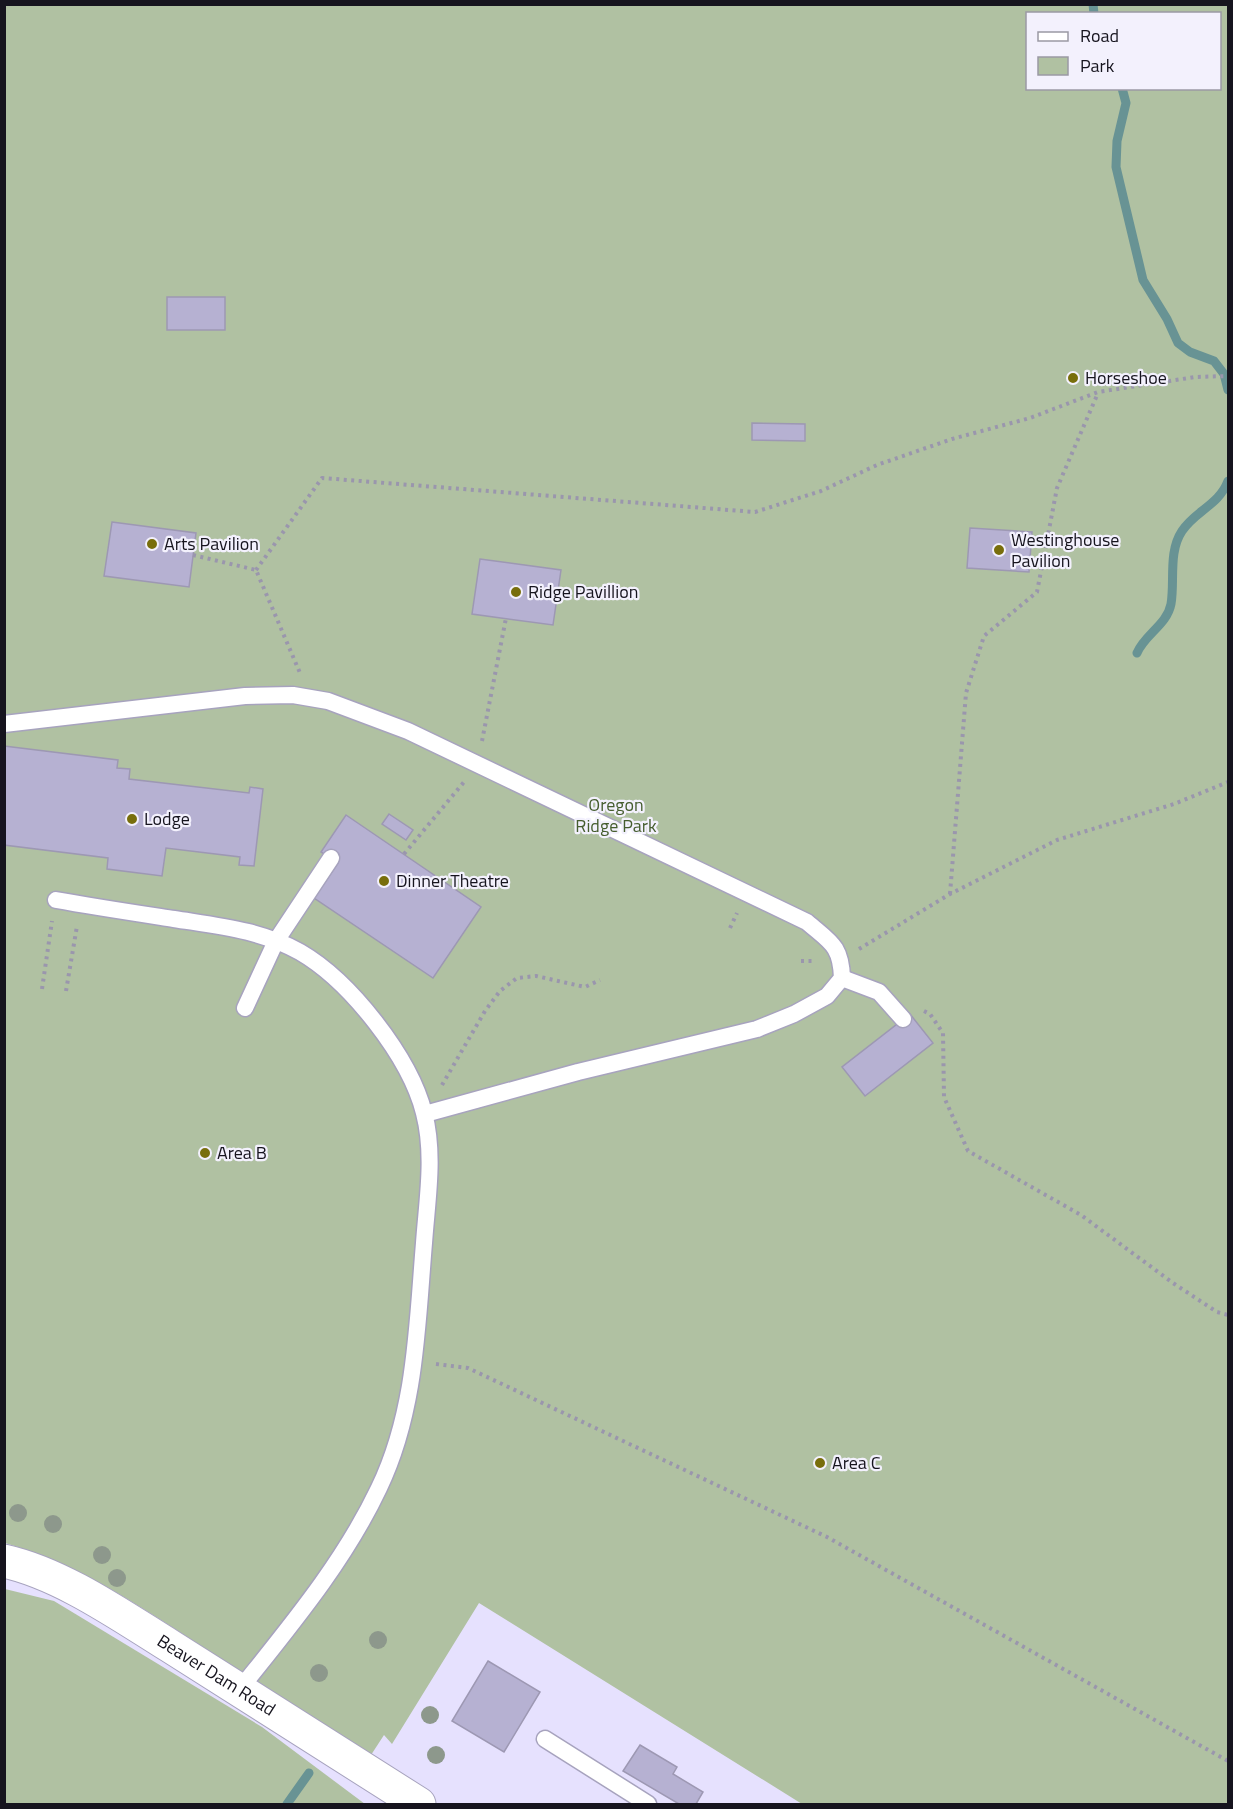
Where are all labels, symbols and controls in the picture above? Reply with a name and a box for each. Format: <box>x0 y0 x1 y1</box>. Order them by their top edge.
legend <box>1026 12 1221 90</box>
text: Road <box>1080 22 1119 49</box>
text: Park <box>1080 52 1115 79</box>
place label: Horseshoe <box>1085 364 1167 391</box>
marker: Horseshoe <box>1066 371 1080 385</box>
place label: Westinghouse Pavilion <box>1011 526 1119 574</box>
place label: Arts Pavilion <box>164 530 259 557</box>
marker: Arts Pavilion <box>145 537 159 551</box>
marker: Westinghouse Pavilion <box>992 543 1006 557</box>
place label: Ridge Pavillion <box>528 578 638 605</box>
marker: Ridge Pavillion <box>509 585 523 599</box>
park label: Oregon Ridge Park <box>575 791 657 839</box>
place label: Lodge <box>144 805 190 832</box>
marker: Lodge <box>125 812 139 826</box>
place label: Dinner Theatre <box>396 867 509 894</box>
marker: Dinner Theatre <box>377 874 391 888</box>
place label: Area B <box>217 1139 267 1166</box>
marker: Area B <box>198 1146 212 1160</box>
place label: Area C <box>832 1449 881 1476</box>
marker: Area C <box>813 1456 827 1470</box>
street label: Beaver Dam Road <box>152 1627 281 1722</box>

